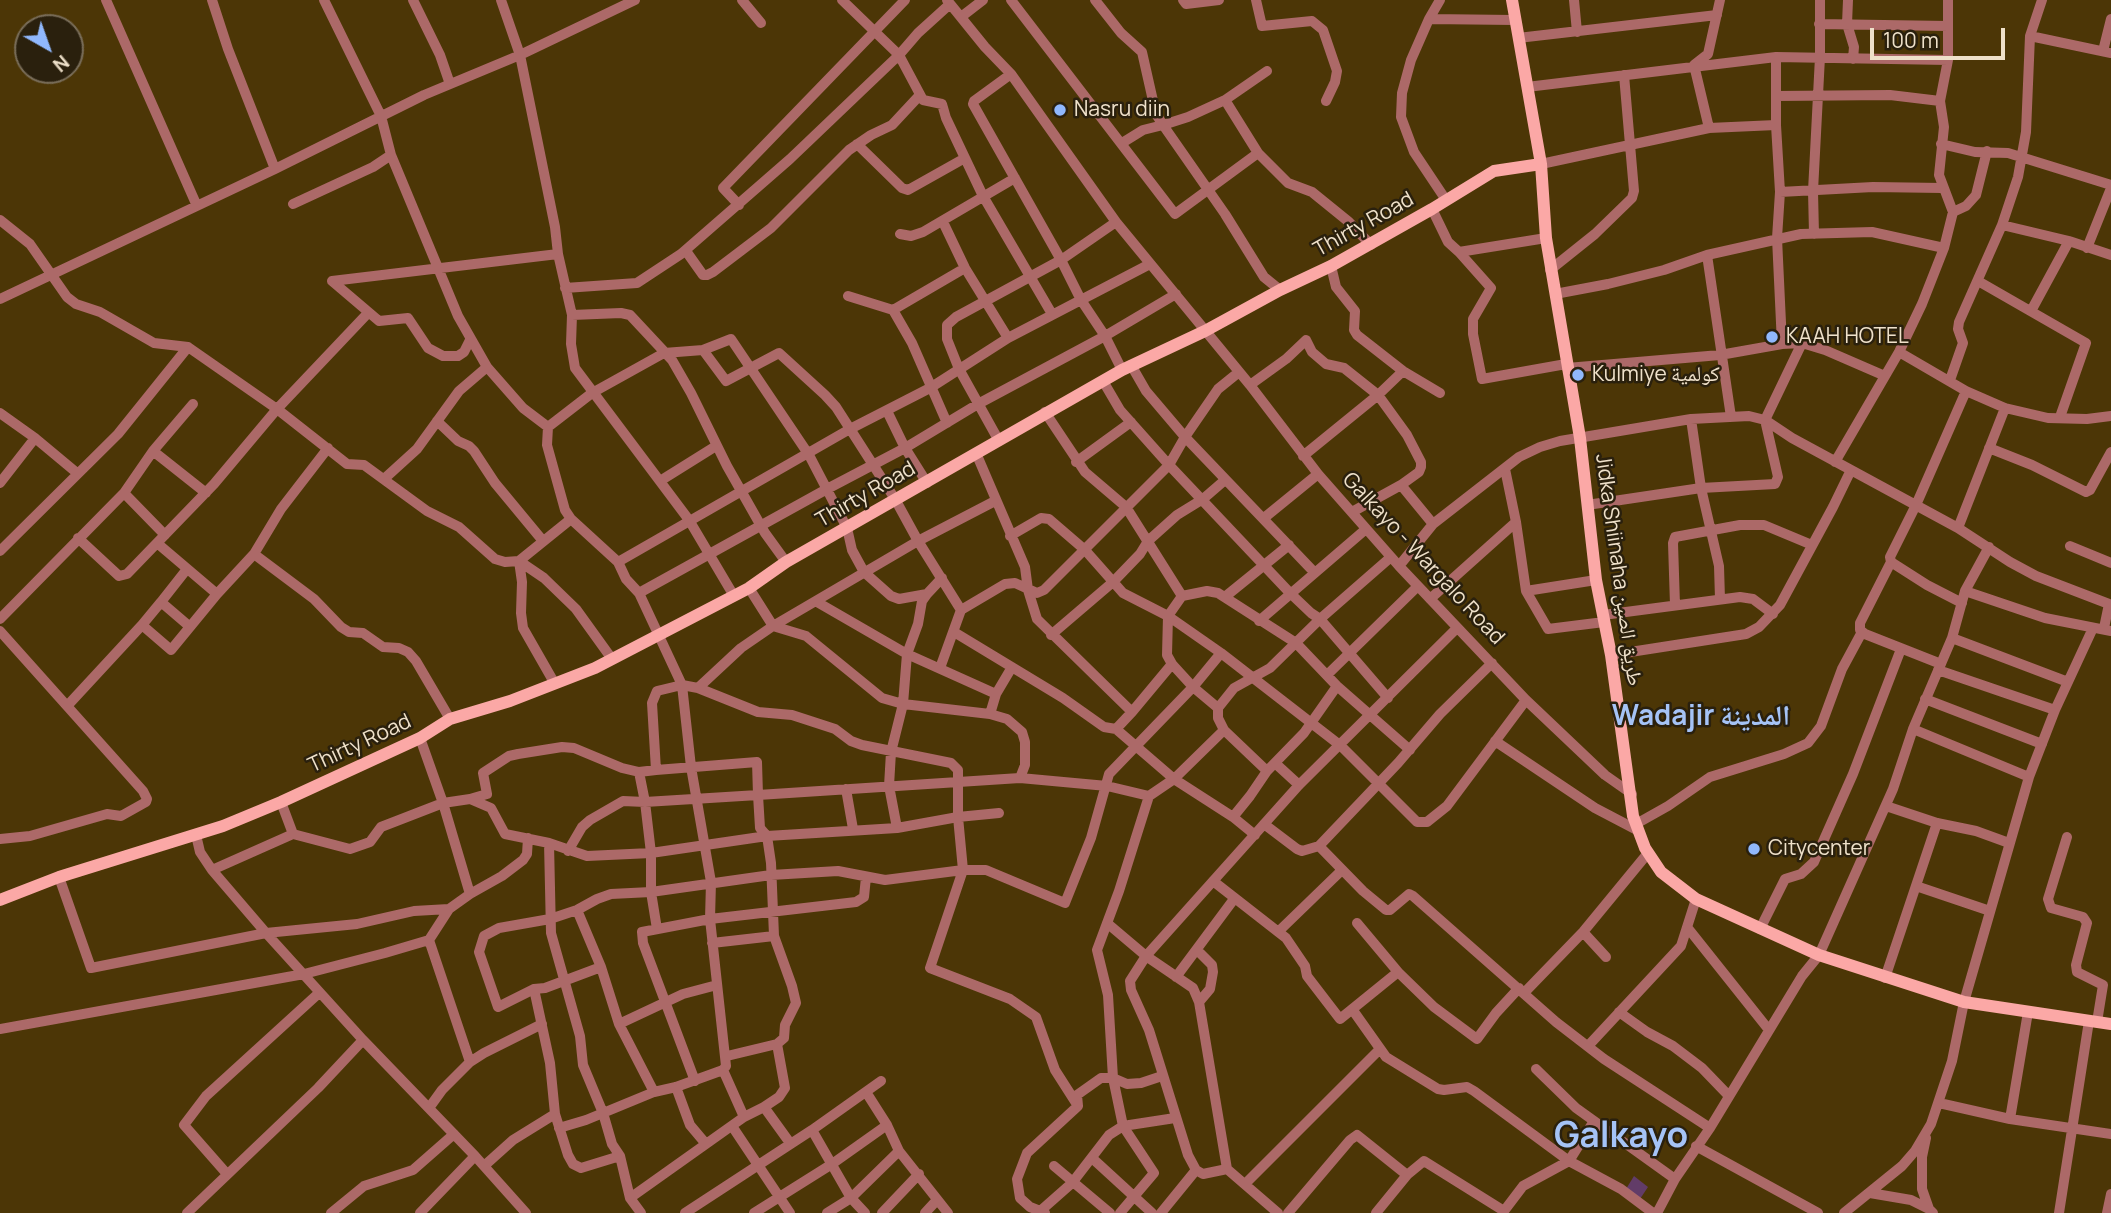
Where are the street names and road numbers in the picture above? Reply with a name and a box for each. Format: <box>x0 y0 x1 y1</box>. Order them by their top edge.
street label: Thirty Road <box>1310 187 1418 263</box>
street label: Jidka Shiinaha طريق الصين <box>1589 452 1647 688</box>
street label: Thirty Road <box>812 456 920 534</box>
street label: Galkayo - Wargalo Road <box>1337 468 1509 650</box>
street label: Thirty Road <box>305 709 415 779</box>

